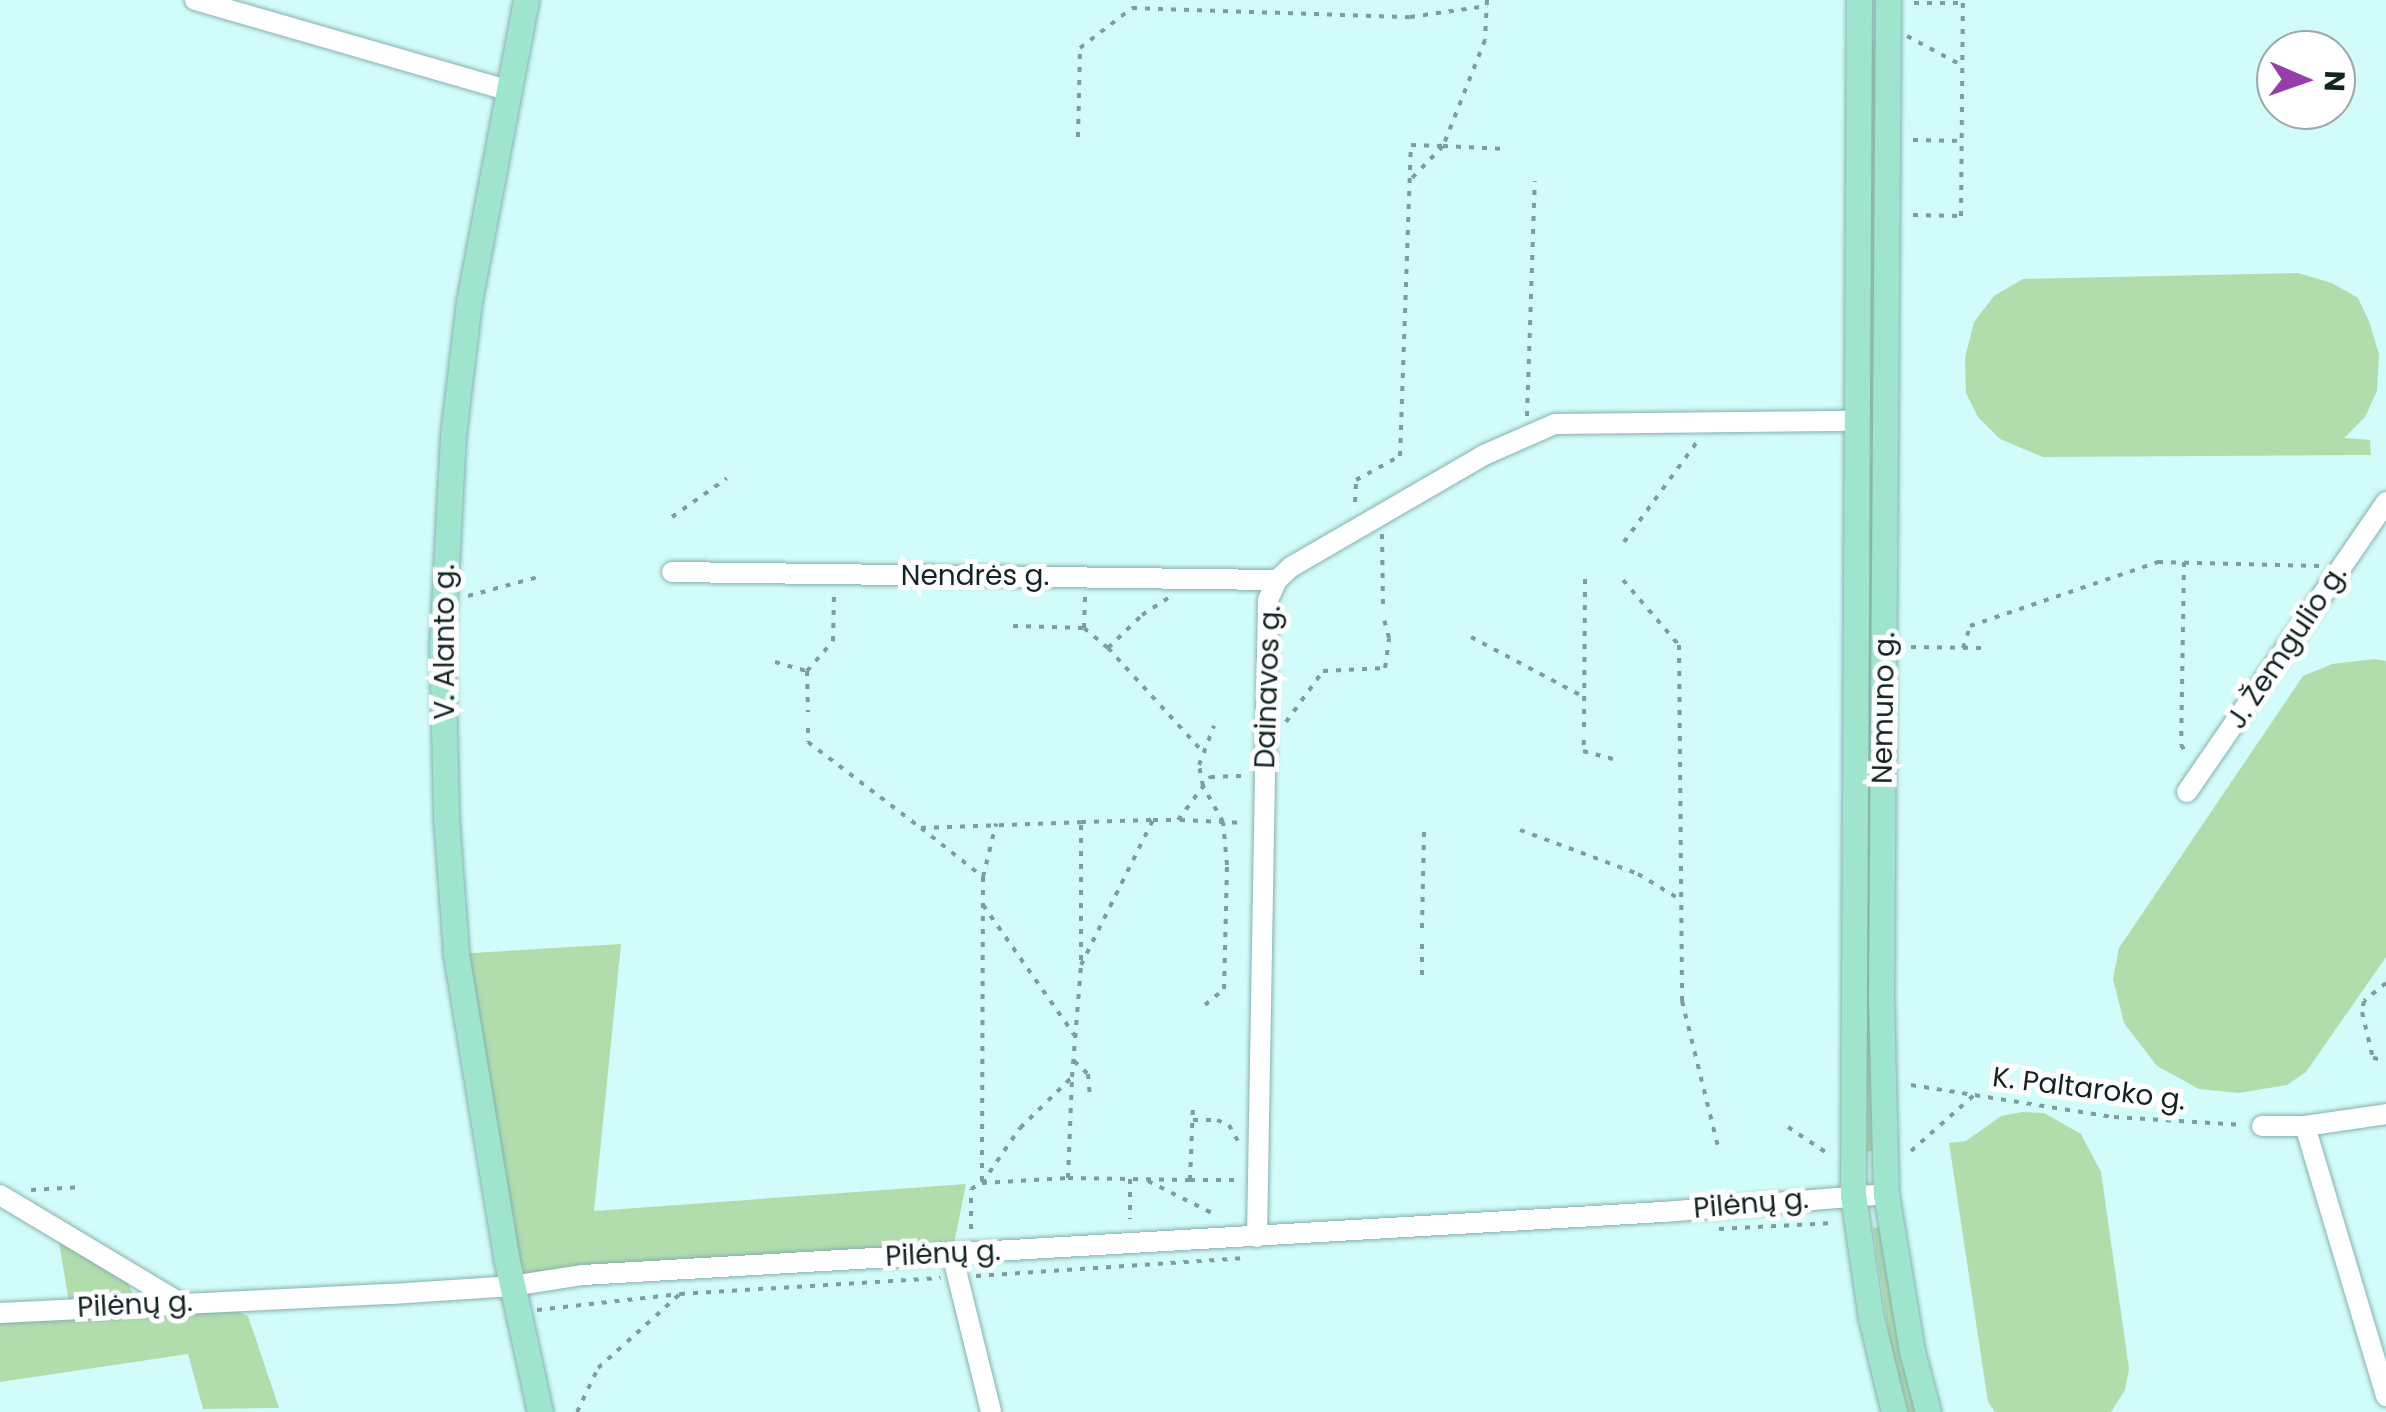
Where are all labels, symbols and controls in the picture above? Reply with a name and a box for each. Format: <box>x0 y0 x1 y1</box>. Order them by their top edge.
north arrow <box>2256 30 2356 130</box>
text: N <box>2315 70 2354 92</box>
street label: Nendrės g. <box>901 559 1049 593</box>
street label: J. Žemgulio g. <box>2220 559 2354 735</box>
street label: V. Alanto g. <box>428 564 462 720</box>
street label: Dainavos g. <box>1248 605 1288 769</box>
street label: Nemuno g. <box>1866 632 1902 784</box>
street label: K. Paltaroko g. <box>1991 1060 2187 1118</box>
street label: Pilėnų g. <box>1692 1182 1810 1226</box>
street label: Pilėnų g. <box>884 1234 1002 1274</box>
street label: Pilėnų g. <box>76 1285 194 1325</box>

